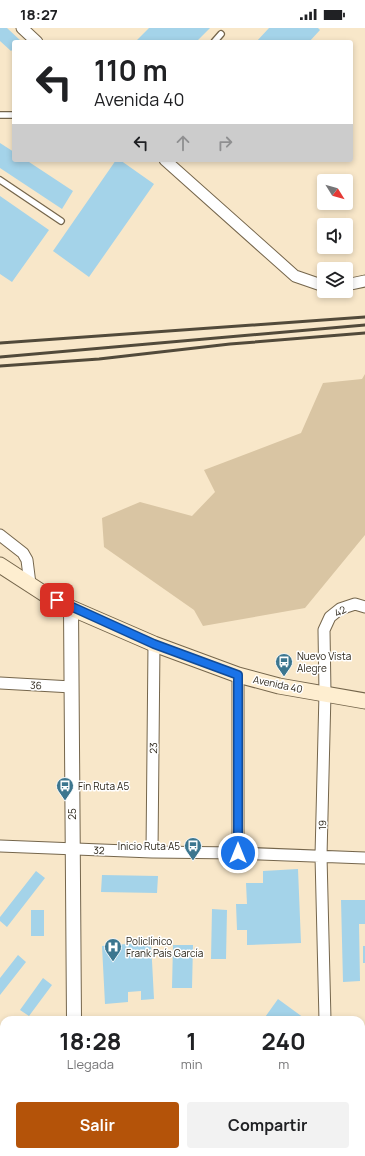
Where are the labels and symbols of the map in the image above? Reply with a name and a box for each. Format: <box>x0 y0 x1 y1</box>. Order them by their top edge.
north arrow <box>317 174 353 210</box>
pin <box>40 583 74 617</box>
street label: 42 <box>332 602 349 620</box>
place label: Nuevo Vista Alegre <box>297 649 351 675</box>
bus stop icon: Nuevo Vista Alegre <box>274 652 294 677</box>
street label: Avenida 40 <box>252 672 304 696</box>
street label: 36 <box>30 678 42 692</box>
street label: 23 <box>146 742 160 754</box>
bus stop icon: Fin Ruta A5 <box>55 776 75 801</box>
place label: Fin Ruta A5 <box>78 779 129 793</box>
street label: 25 <box>65 808 79 820</box>
street label: 19 <box>315 820 329 830</box>
position arrow <box>217 832 259 874</box>
bus stop icon: Inicio Ruta A5 <box>183 836 203 861</box>
place label: Inicio Ruta A5 <box>118 839 180 853</box>
street label: 32 <box>93 843 105 857</box>
place label: Policlínico Frank País García <box>126 934 203 960</box>
hospital icon: Policlínico Frank País García <box>103 937 123 962</box>

